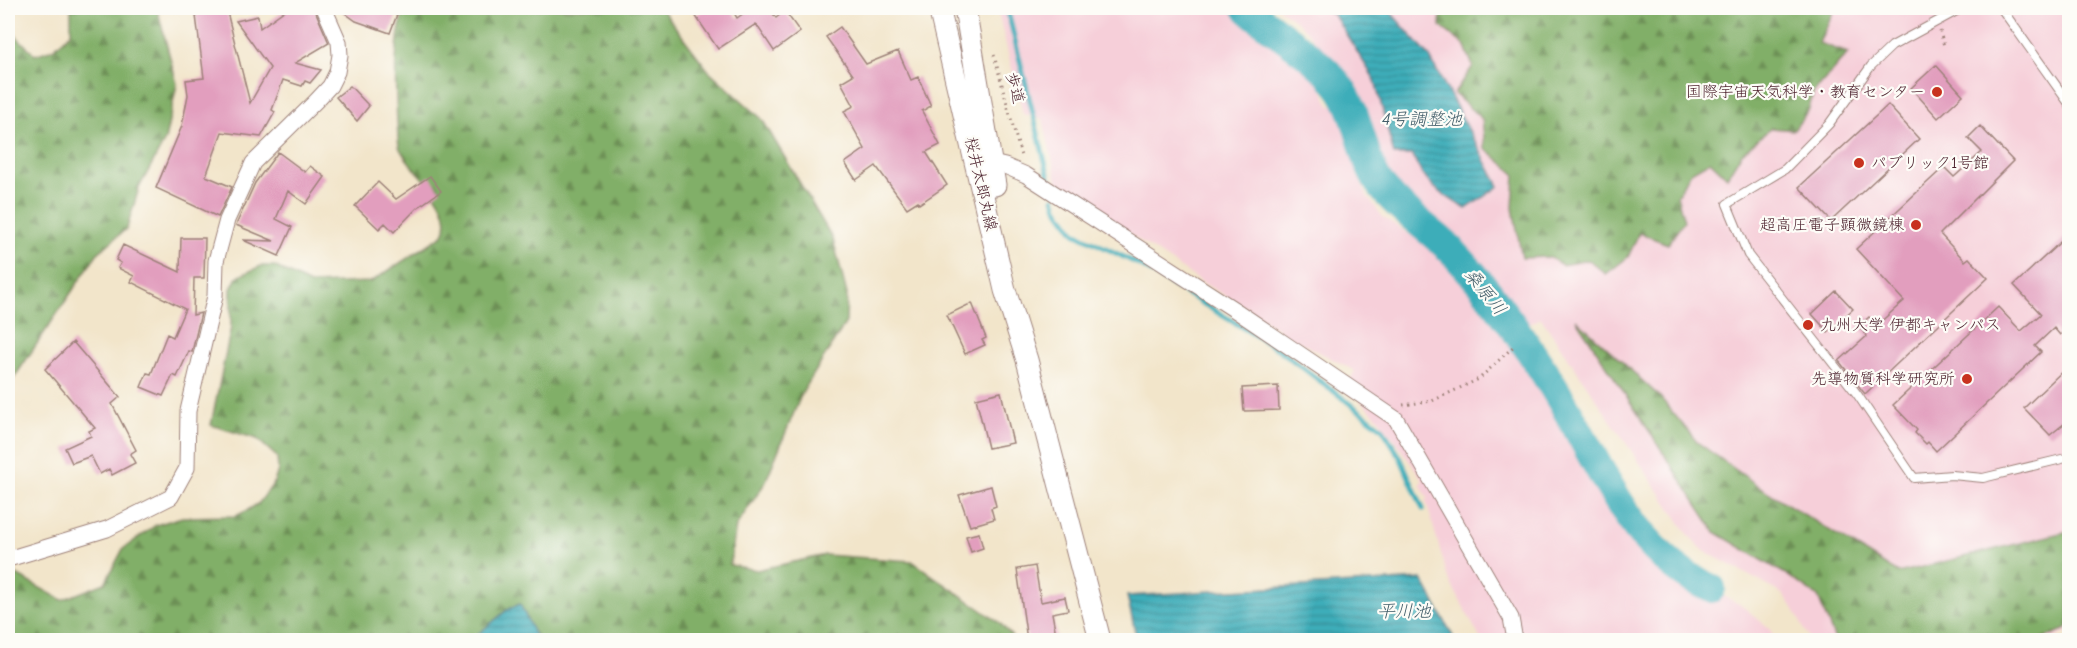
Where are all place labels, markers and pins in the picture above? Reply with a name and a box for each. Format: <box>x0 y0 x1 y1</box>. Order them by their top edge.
place label: 国際宇宙天気科学・教育センター <box>1686 83 1925 101</box>
marker: 国際宇宙天気科学・教育センター <box>1930 85 1944 99</box>
place label: パブリック1号館 <box>1871 154 1989 172</box>
marker: パブリック1号館 <box>1852 156 1866 170</box>
place label: 超高圧電子顕微鏡棟 <box>1760 216 1904 234</box>
marker: 超高圧電子顕微鏡棟 <box>1909 218 1923 232</box>
place label: 九州大学 伊都キャンパス <box>1820 316 2001 334</box>
marker: 九州大学 伊都キャンパス <box>1801 318 1815 332</box>
place label: 先導物質科学研究所 <box>1811 370 1955 388</box>
marker: 先導物質科学研究所 <box>1960 372 1974 386</box>

